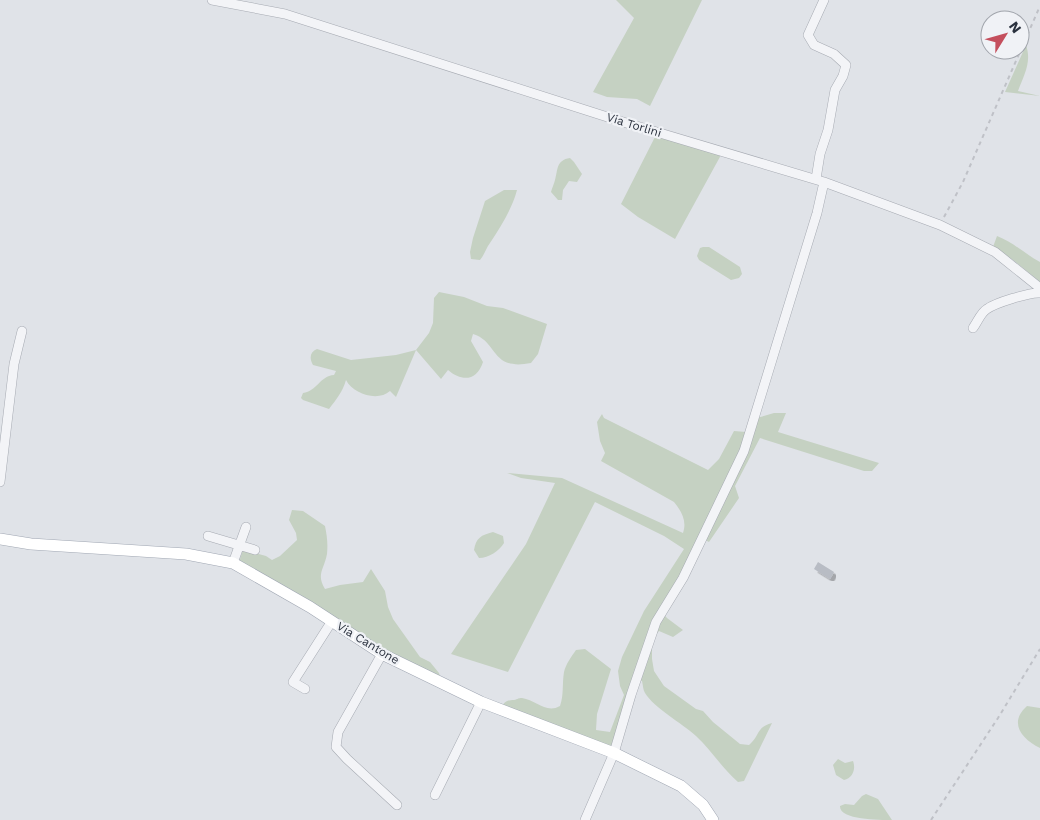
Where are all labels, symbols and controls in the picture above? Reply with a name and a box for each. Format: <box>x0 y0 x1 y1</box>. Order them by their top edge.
north arrow <box>980 10 1030 60</box>
text: N <box>1006 18 1025 36</box>
street label: Via Torlini <box>605 110 663 140</box>
street label: Via Cantone <box>334 619 402 667</box>

